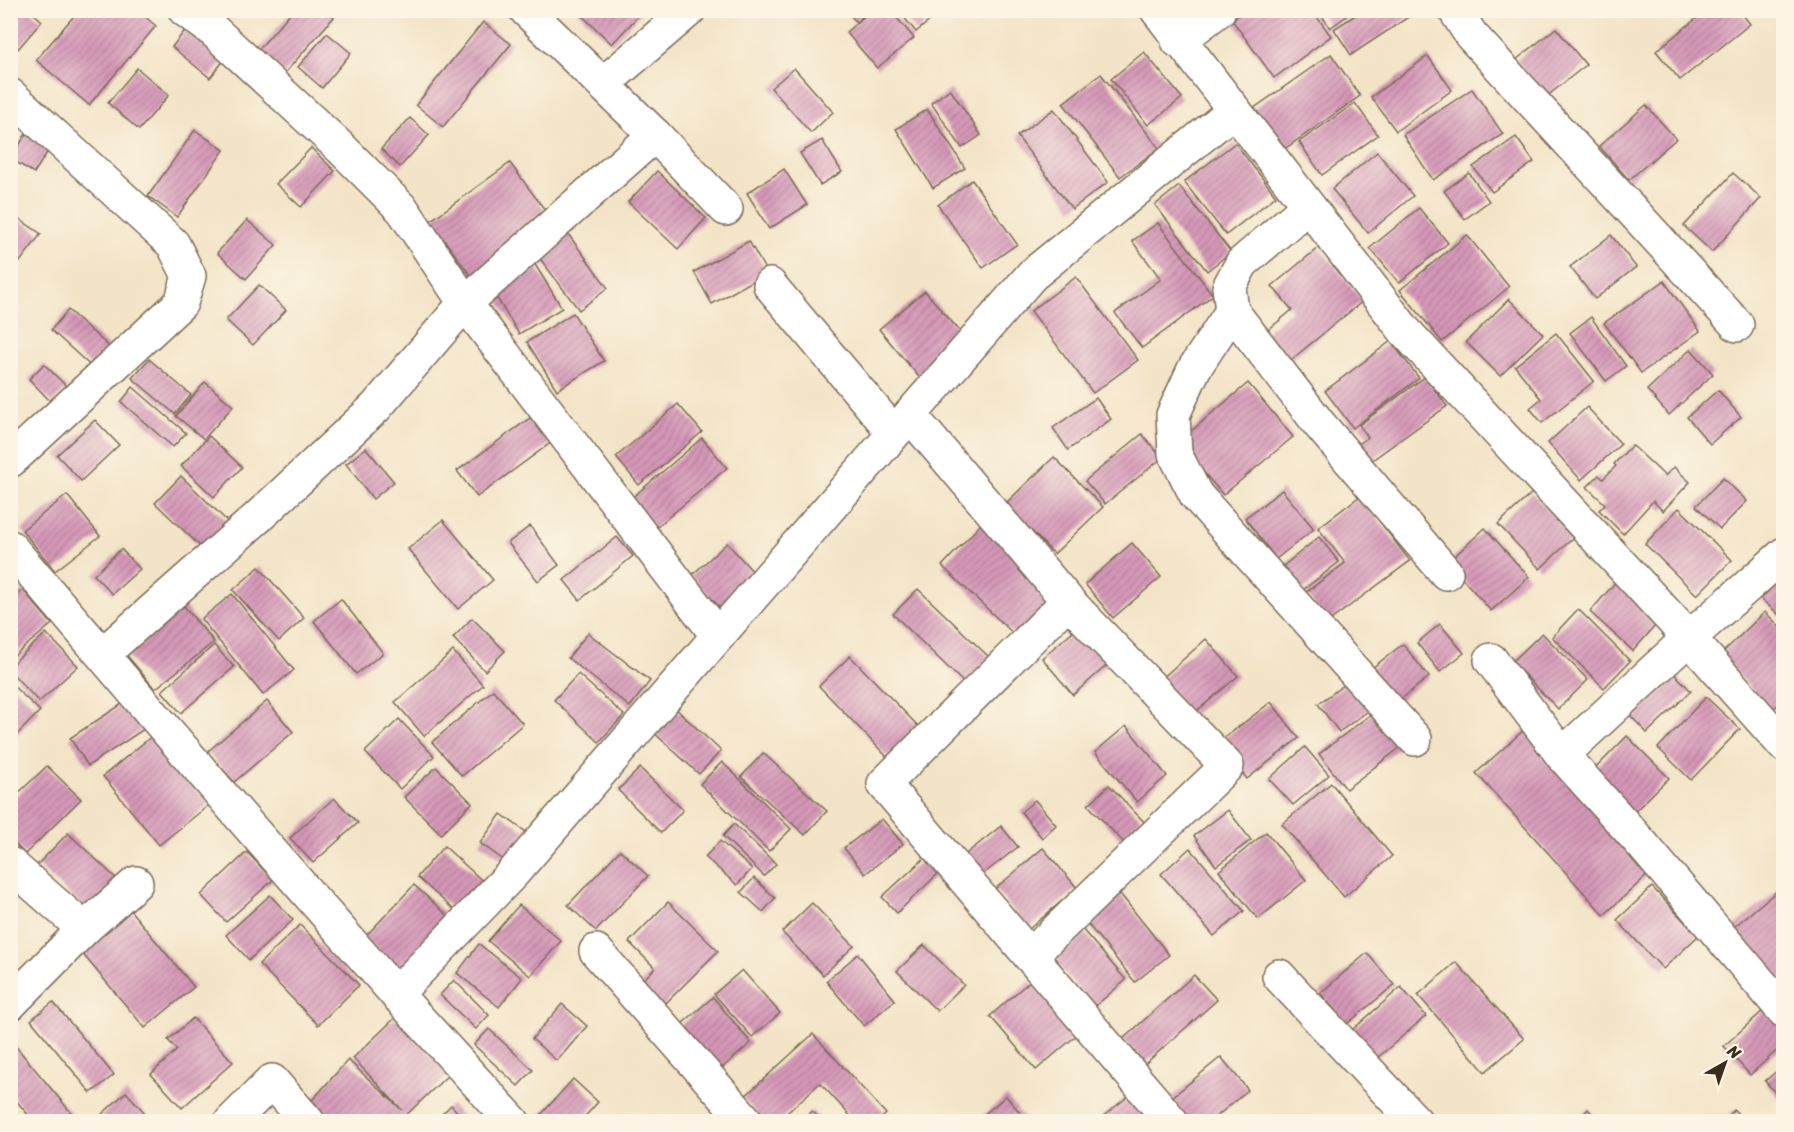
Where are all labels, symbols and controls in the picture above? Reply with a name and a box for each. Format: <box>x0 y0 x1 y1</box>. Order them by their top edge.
north arrow <box>1695 1033 1755 1093</box>
text: N <box>1720 1037 1749 1067</box>

